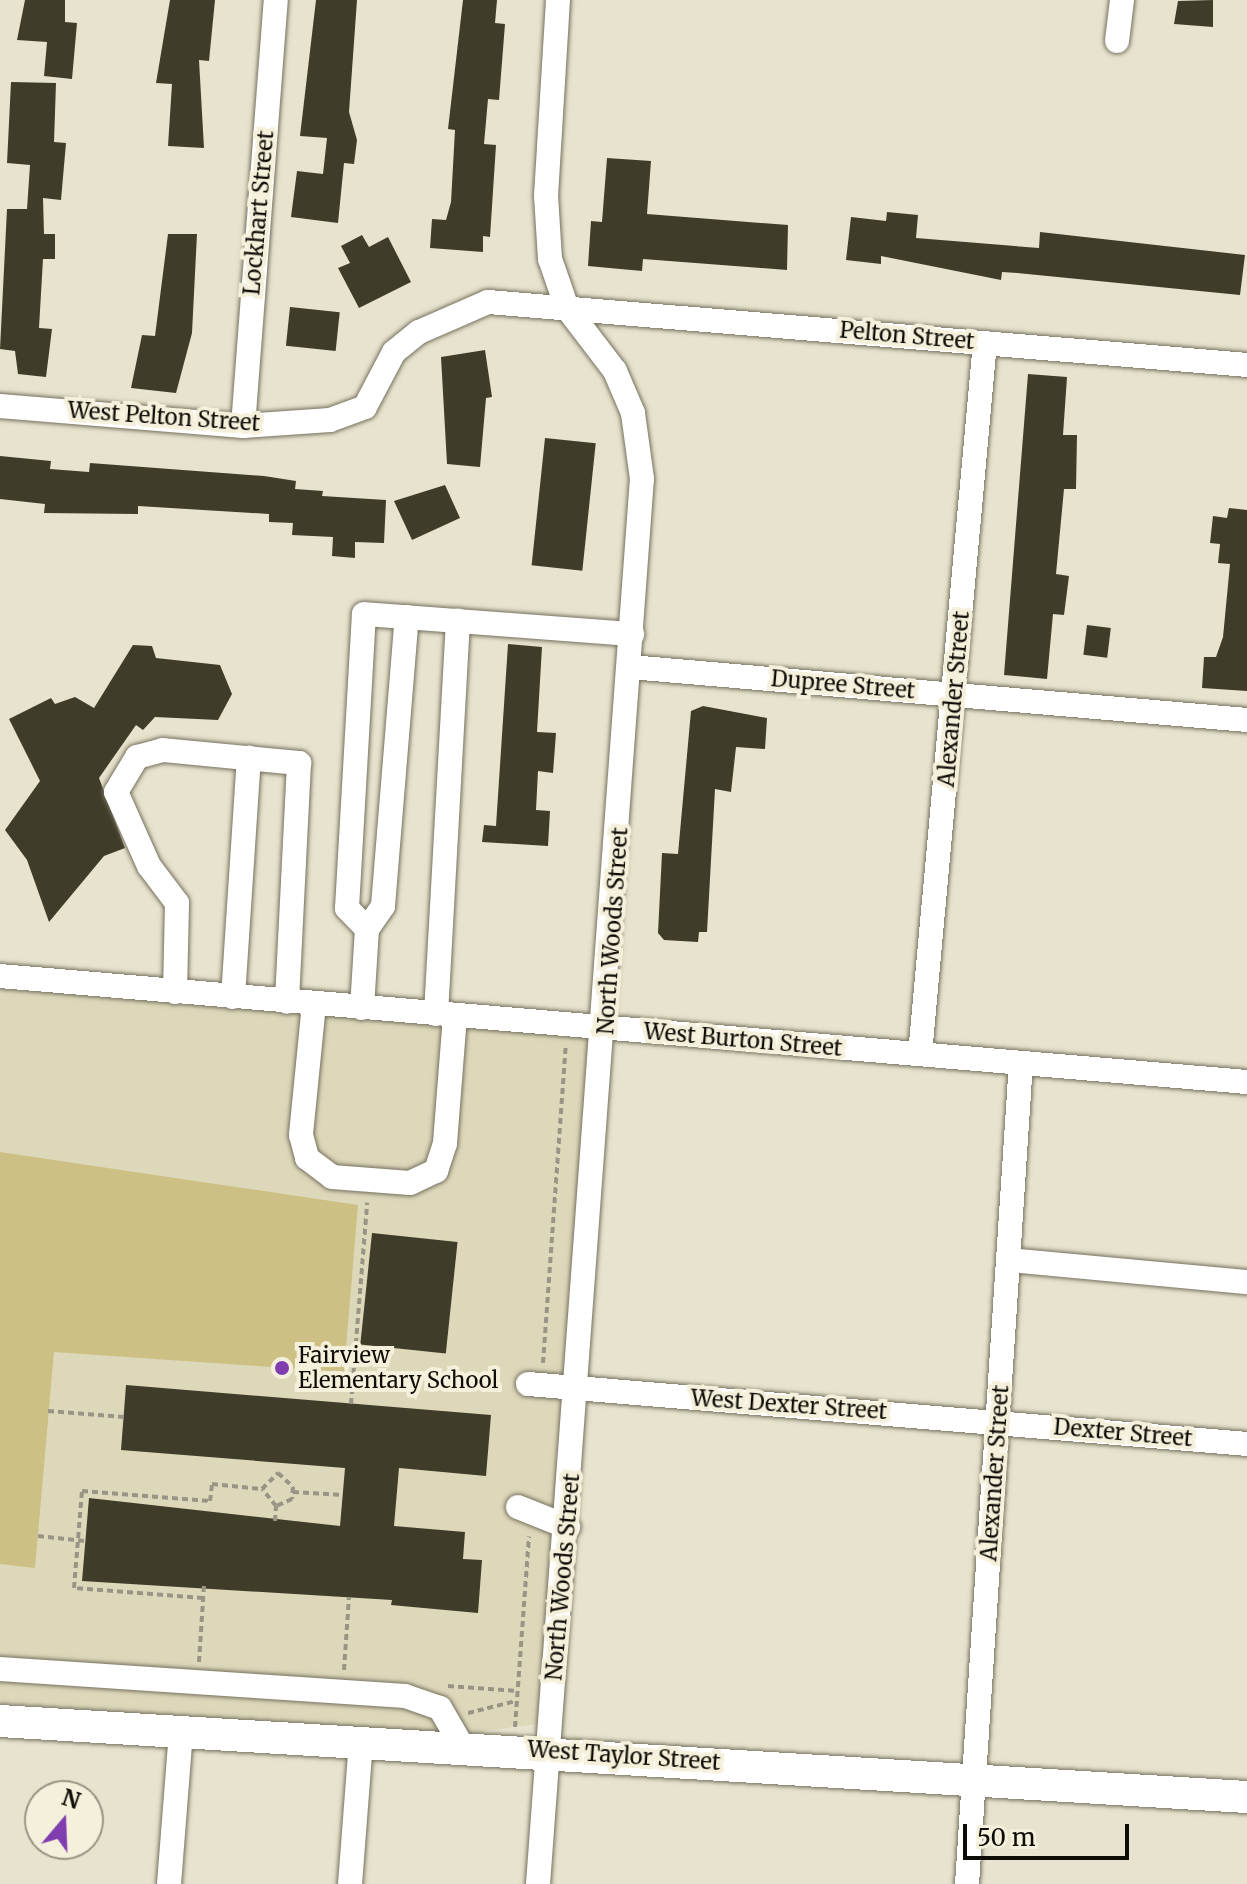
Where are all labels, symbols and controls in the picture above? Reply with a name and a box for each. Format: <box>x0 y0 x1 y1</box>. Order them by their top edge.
street label: Lockhart Street <box>239 130 279 296</box>
street label: Pelton Street <box>838 317 976 355</box>
street label: West Pelton Street <box>67 397 261 437</box>
street label: Alexander Street <box>933 610 975 788</box>
street label: Dupree Street <box>770 666 916 704</box>
street label: North Woods Street <box>593 826 633 1036</box>
street label: West Burton Street <box>643 1018 843 1062</box>
place label: Fairview Elementary School <box>298 1342 498 1394</box>
marker: Fairview Elementary School <box>273 1359 291 1377</box>
street label: Alexander Street <box>976 1384 1014 1562</box>
street label: West Dexter Street <box>690 1385 888 1425</box>
street label: Dexter Street <box>1052 1414 1194 1452</box>
street label: North Woods Street <box>541 1472 585 1682</box>
street label: West Taylor Street <box>527 1736 721 1776</box>
north arrow <box>24 1780 104 1860</box>
text: N <box>58 1783 84 1815</box>
scale bar <box>967 1808 1133 1858</box>
text: 50 m <box>977 1822 1036 1853</box>

